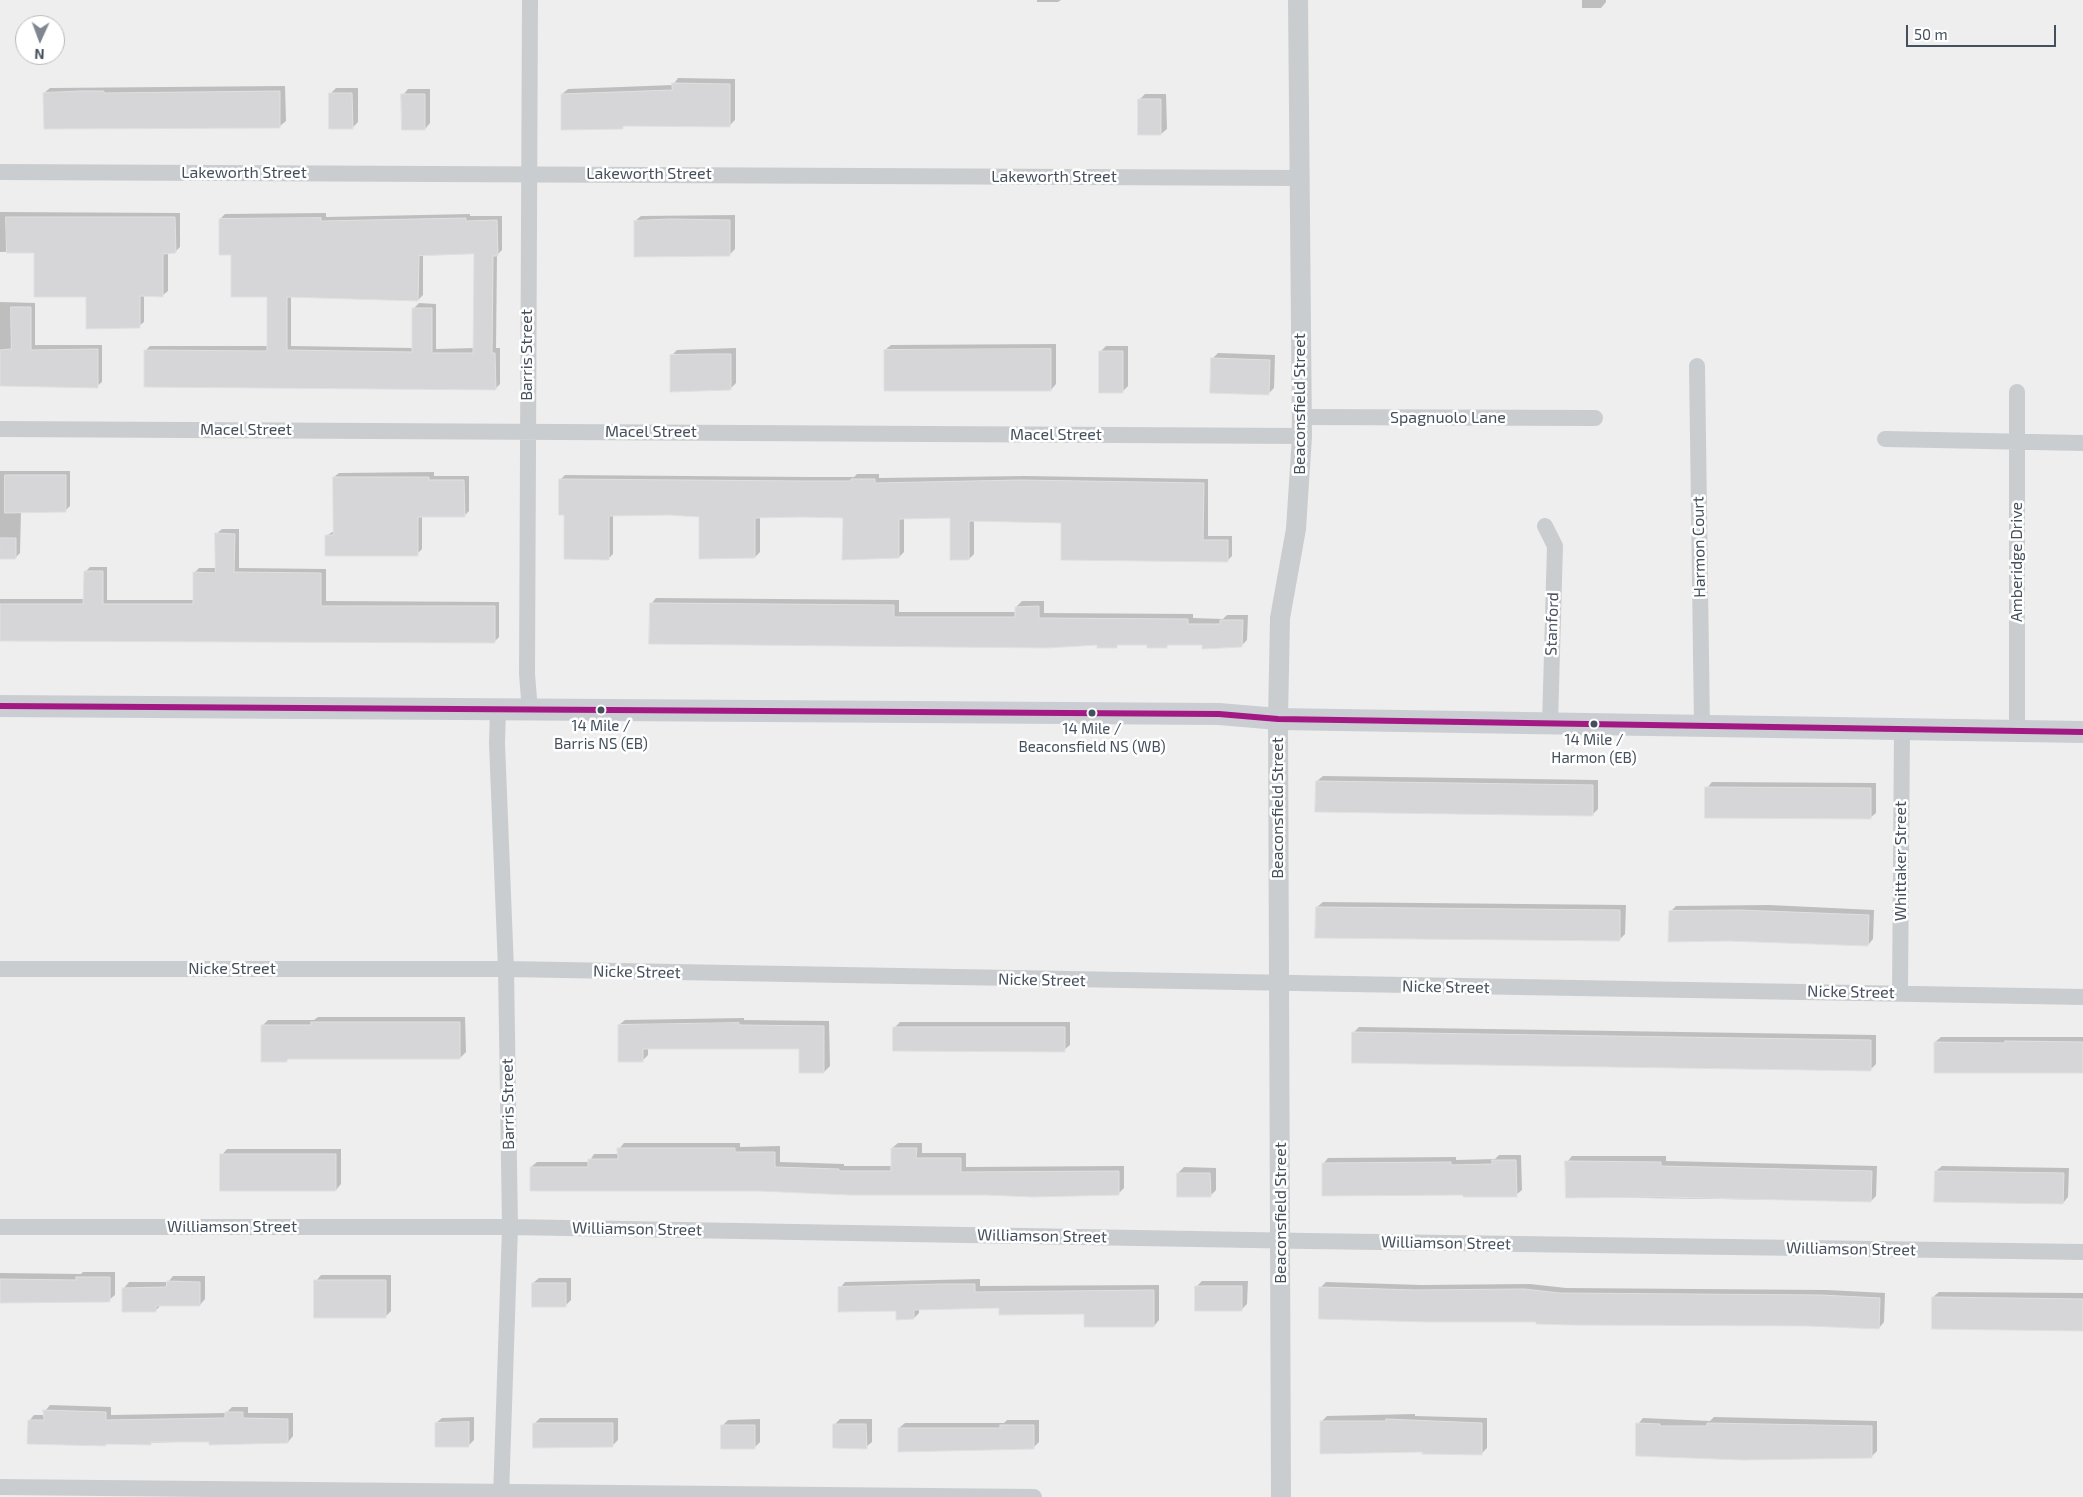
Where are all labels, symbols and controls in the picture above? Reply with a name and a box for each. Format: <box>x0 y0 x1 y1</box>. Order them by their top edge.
north arrow <box>15 15 65 65</box>
scale bar <box>1908 15 2058 47</box>
text: 50 m <box>1914 25 1948 43</box>
text: N <box>34 46 45 63</box>
street label: Lakeworth Street <box>181 163 307 183</box>
street label: Lakeworth Street <box>586 164 712 184</box>
street label: Lakeworth Street <box>991 167 1117 187</box>
street label: Barris Street <box>517 309 537 401</box>
street label: Beaconsfield Street <box>1290 333 1310 475</box>
street label: Spagnuolo Lane <box>1390 408 1506 428</box>
street label: Macel Street <box>200 420 292 440</box>
street label: Macel Street <box>605 422 697 442</box>
street label: Macel Street <box>1010 425 1102 445</box>
street label: Harmon Court <box>1689 496 1709 598</box>
street label: Amberidge Drive <box>2007 502 2027 622</box>
street label: Stanford <box>1541 592 1563 656</box>
marker: 14 Mile / Barris NS (EB) <box>596 705 606 715</box>
marker: 14 Mile / Beaconsfield NS (WB) <box>1087 708 1097 718</box>
place label: 14 Mile / Barris NS (EB) <box>554 717 648 752</box>
marker: 14 Mile / Harmon (EB) <box>1589 719 1599 729</box>
place label: 14 Mile / Beaconsfield NS (WB) <box>1018 720 1166 755</box>
place label: 14 Mile / Harmon (EB) <box>1551 731 1637 766</box>
street label: Beaconsfield Street <box>1268 737 1288 879</box>
street label: Whittaker Street <box>1891 801 1911 921</box>
street label: Nicke Street <box>188 959 276 979</box>
street label: Nicke Street <box>593 962 681 982</box>
street label: Nicke Street <box>998 970 1086 990</box>
street label: Nicke Street <box>1402 977 1490 997</box>
street label: Nicke Street <box>1807 982 1895 1002</box>
street label: Barris Street <box>498 1058 518 1150</box>
street label: Beaconsfield Street <box>1271 1142 1291 1284</box>
street label: Williamson Street <box>167 1217 297 1237</box>
street label: Williamson Street <box>572 1218 702 1240</box>
street label: Williamson Street <box>977 1225 1107 1247</box>
street label: Williamson Street <box>1381 1232 1511 1254</box>
street label: Williamson Street <box>1786 1238 1916 1260</box>

